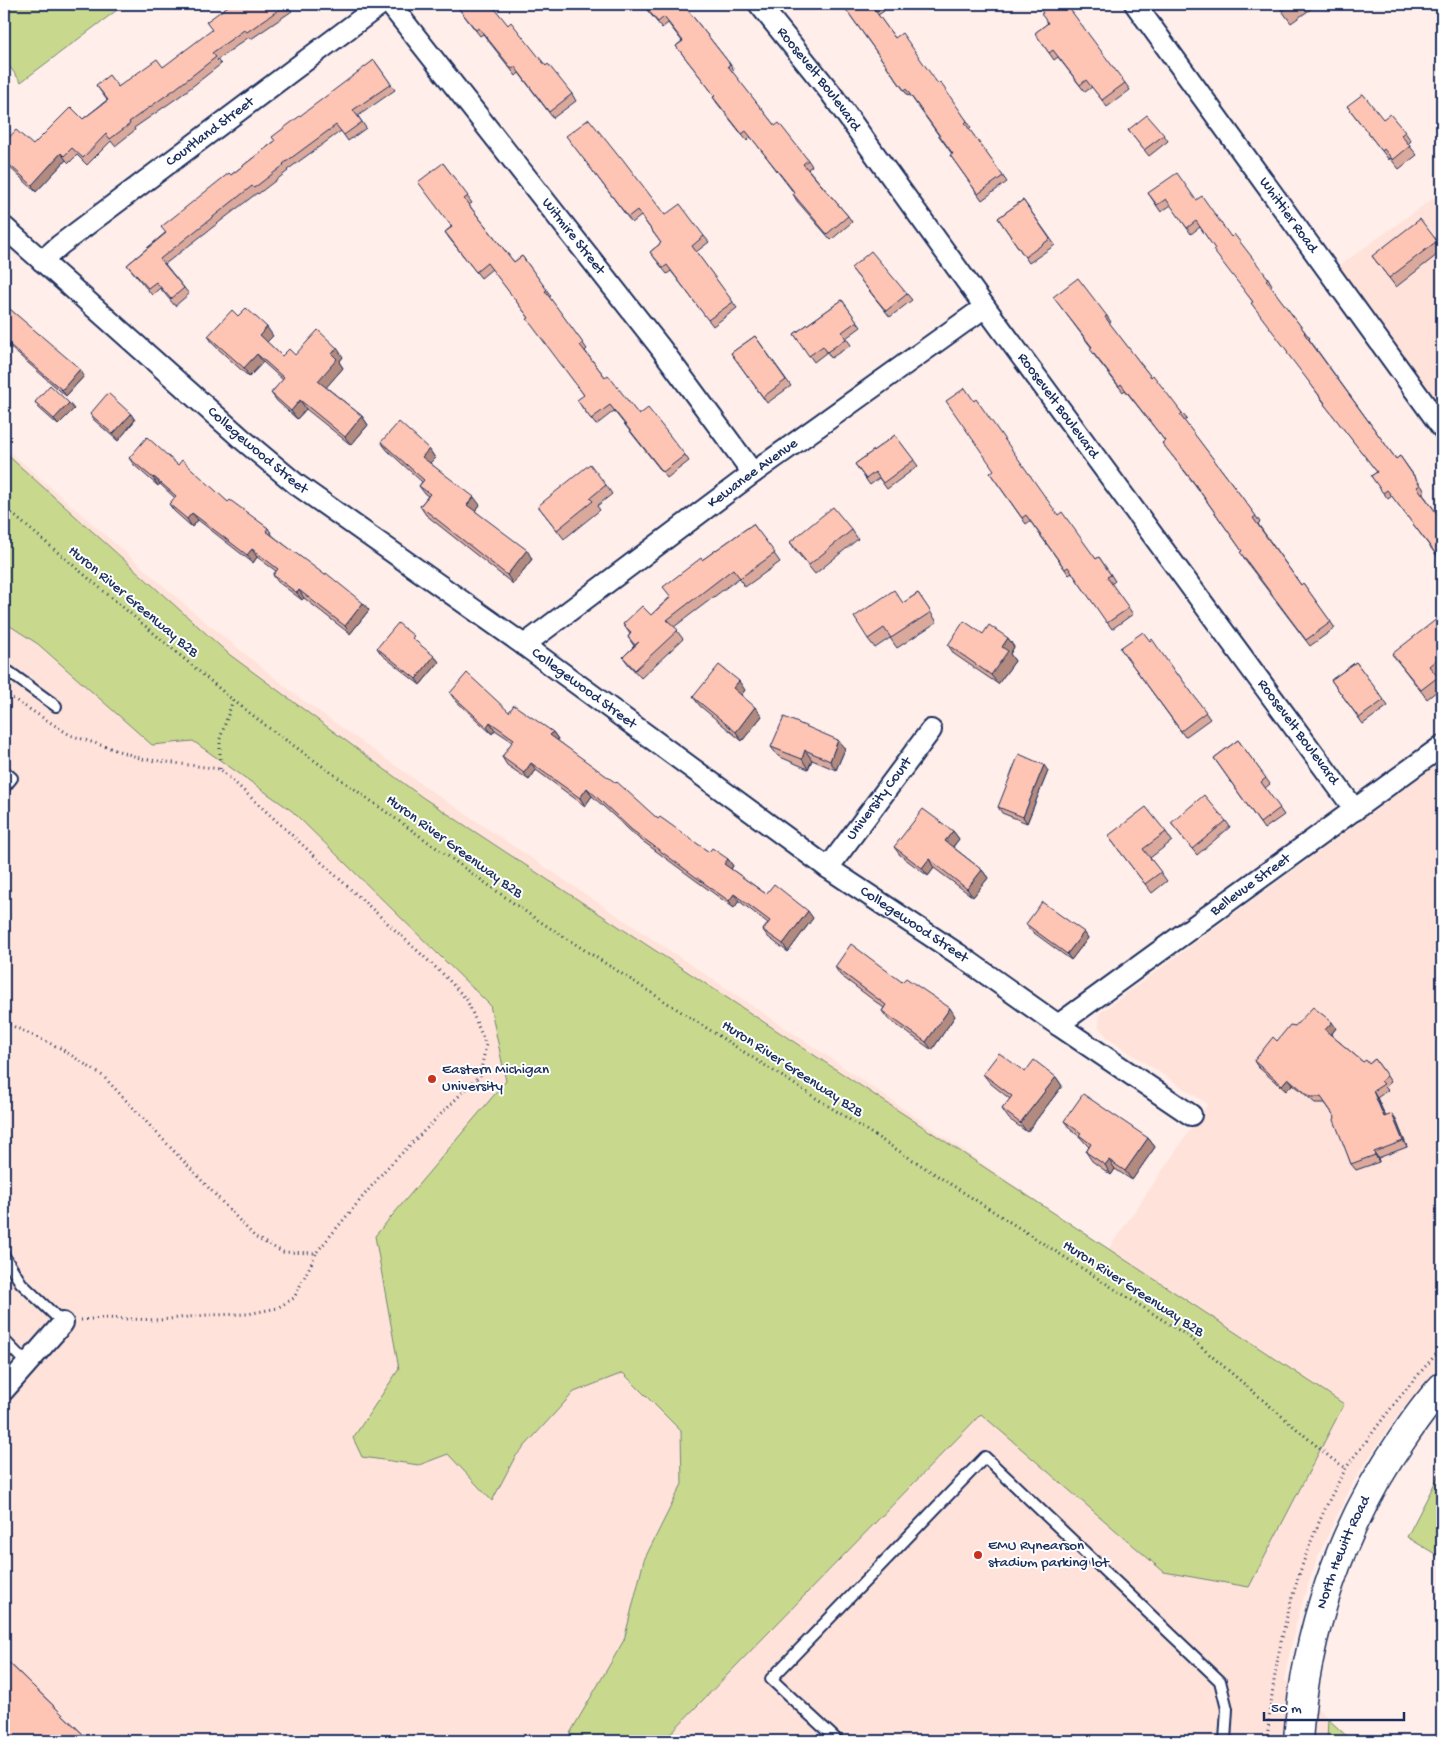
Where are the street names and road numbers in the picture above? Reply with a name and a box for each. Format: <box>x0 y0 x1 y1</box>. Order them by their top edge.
street label: Roosevelt Boulevard <box>772 24 865 136</box>
street label: Courtland Street <box>163 92 259 171</box>
street label: Whittier Road <box>1255 174 1322 258</box>
street label: Witmire Street <box>537 195 610 280</box>
street label: Roosevelt Boulevard <box>1013 350 1103 463</box>
street label: Collegewood Street <box>203 403 313 499</box>
street label: Kewanee Avenue <box>704 435 802 513</box>
street label: Huron River Greenway B2B <box>64 542 202 662</box>
street label: Collegewood Street <box>527 644 641 734</box>
street label: Roosevelt Boulevard <box>1253 676 1343 790</box>
street label: University Court <box>843 753 917 844</box>
street label: Huron River Greenway B2B <box>382 791 526 903</box>
street label: Bellevue Street <box>1206 849 1296 921</box>
street label: Collegewood Street <box>856 882 973 968</box>
street label: Huron River Greenway B2B <box>718 1017 866 1122</box>
street label: Huron River Greenway B2B <box>1059 1237 1207 1342</box>
street label: North Hewitt Road <box>1313 1492 1375 1611</box>

